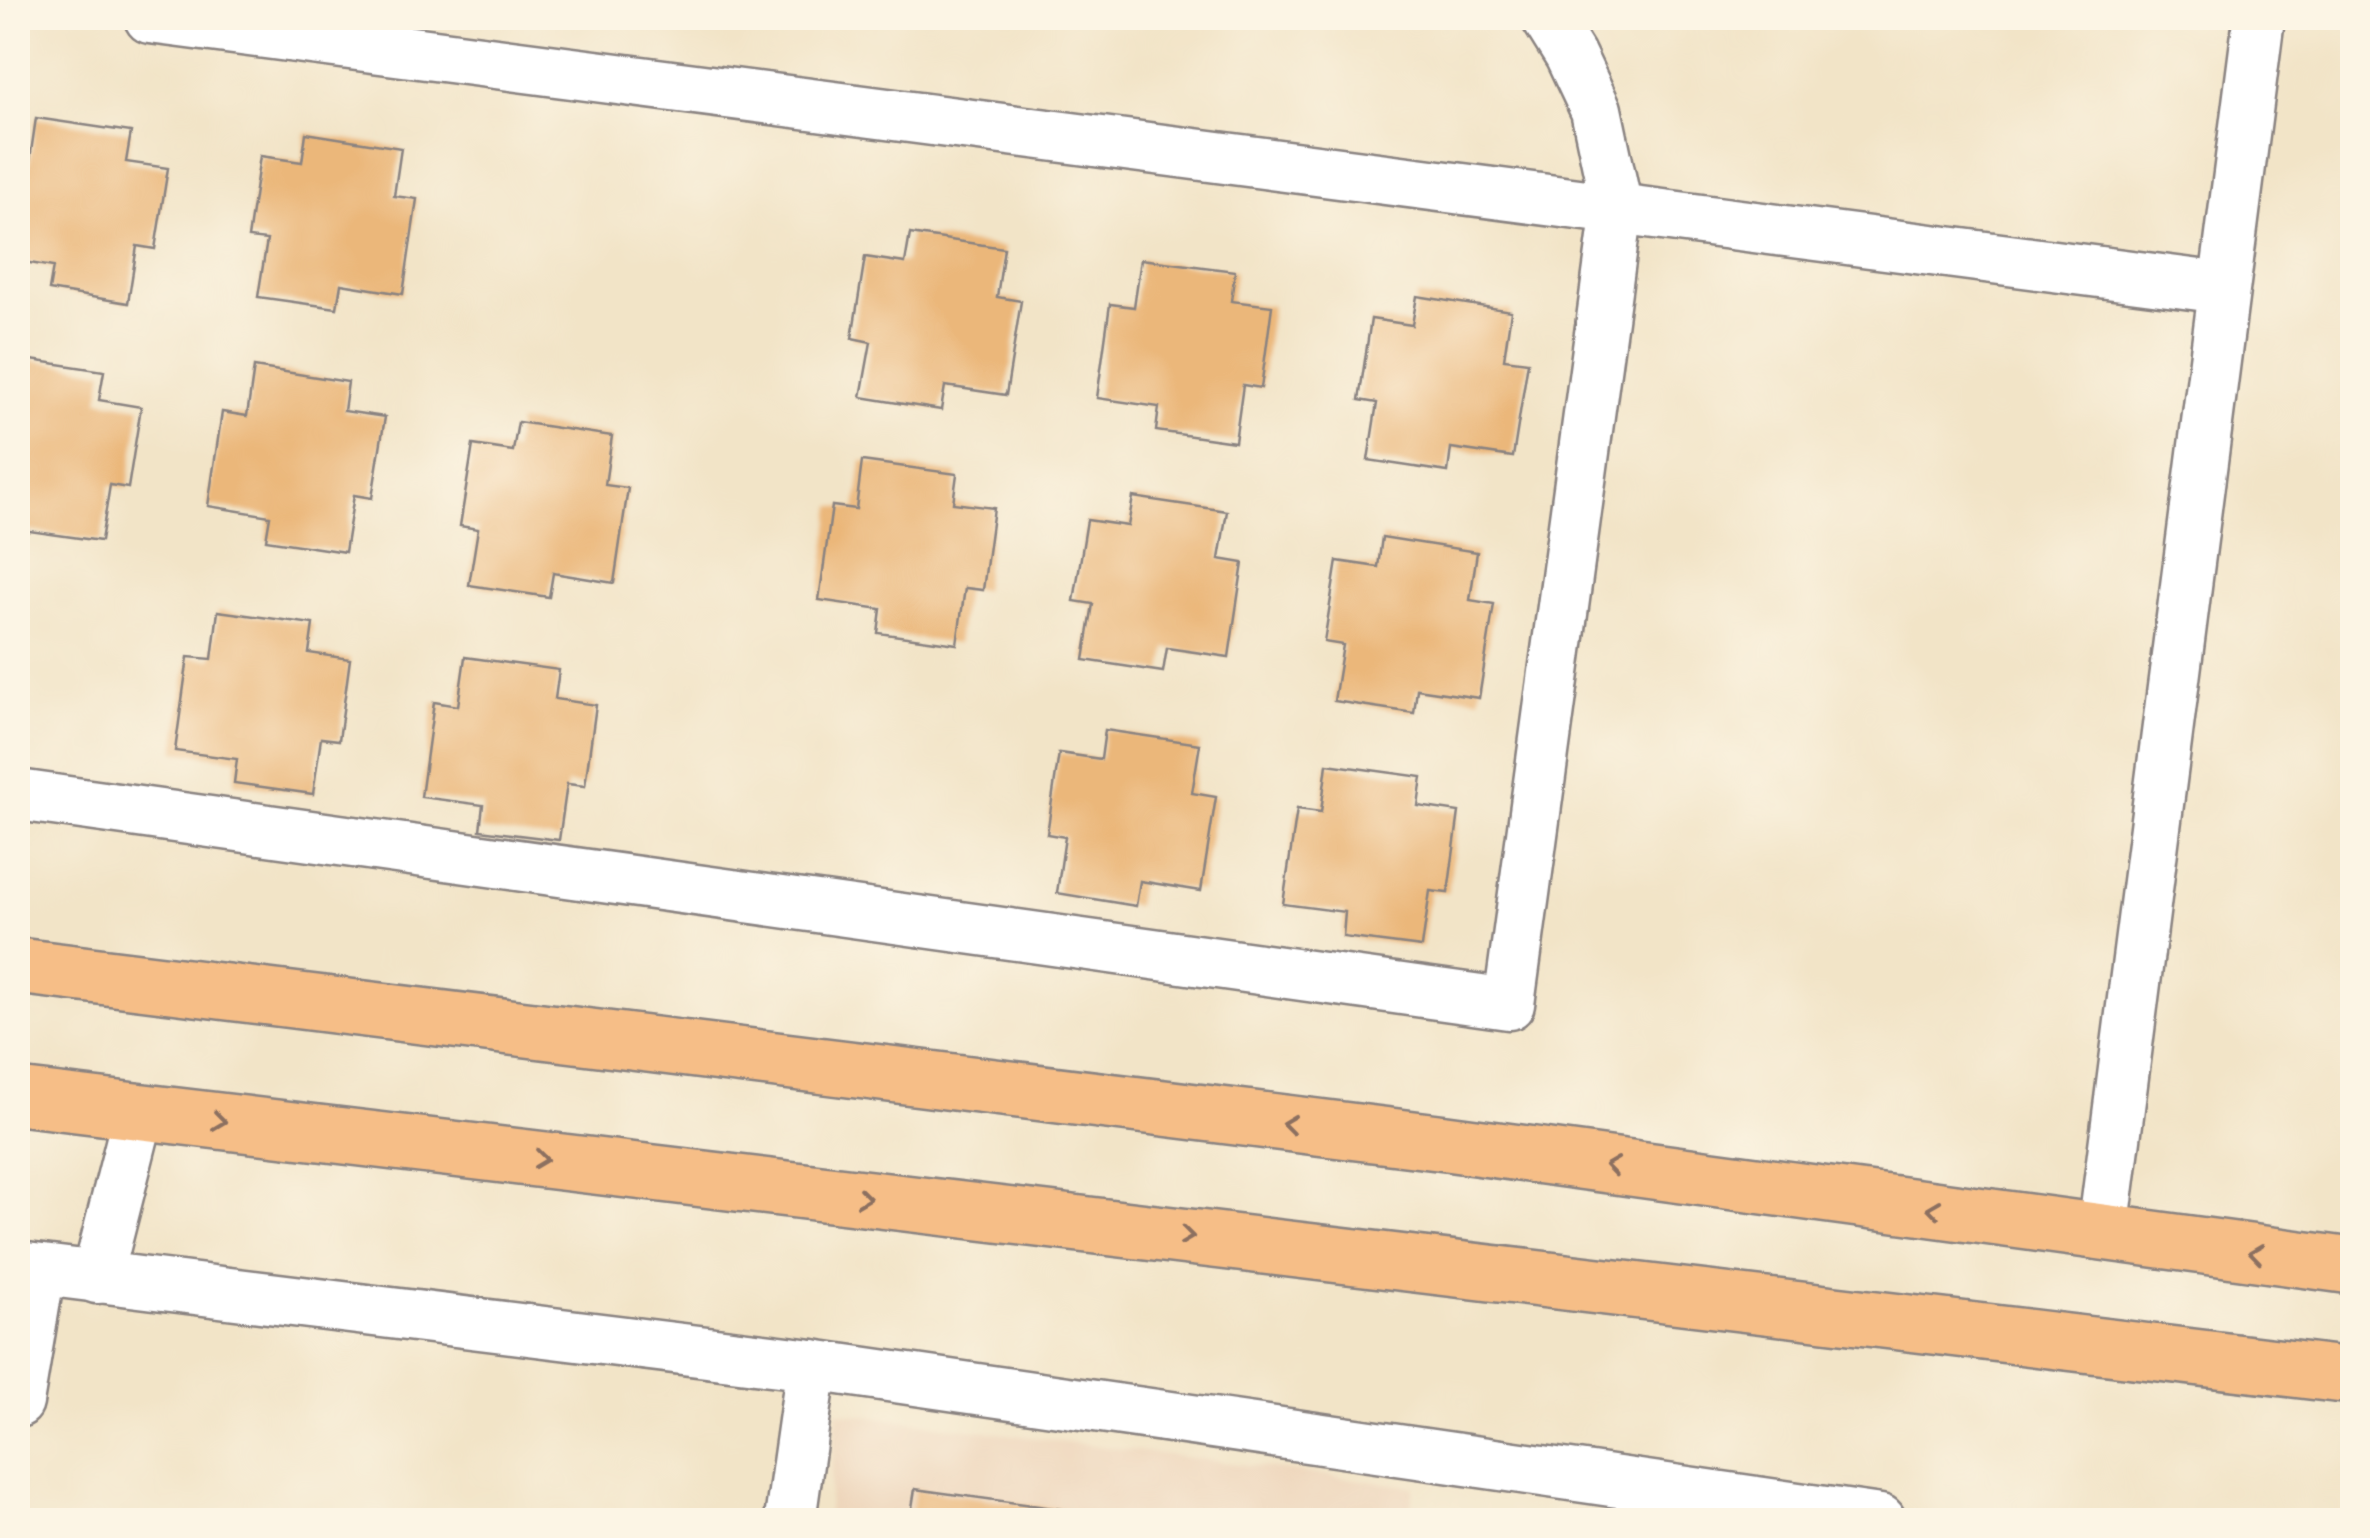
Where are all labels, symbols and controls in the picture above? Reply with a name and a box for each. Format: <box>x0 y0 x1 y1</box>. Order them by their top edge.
one-way arrow <box>211 1110 227 1131</box>
one-way arrow <box>1281 1114 1297 1135</box>
one-way arrow <box>534 1148 550 1169</box>
one-way arrow <box>1603 1156 1620 1177</box>
one-way arrow <box>856 1187 872 1208</box>
one-way arrow <box>1925 1200 1942 1221</box>
one-way arrow <box>1179 1225 1195 1246</box>
one-way arrow <box>2248 1243 2264 1264</box>

